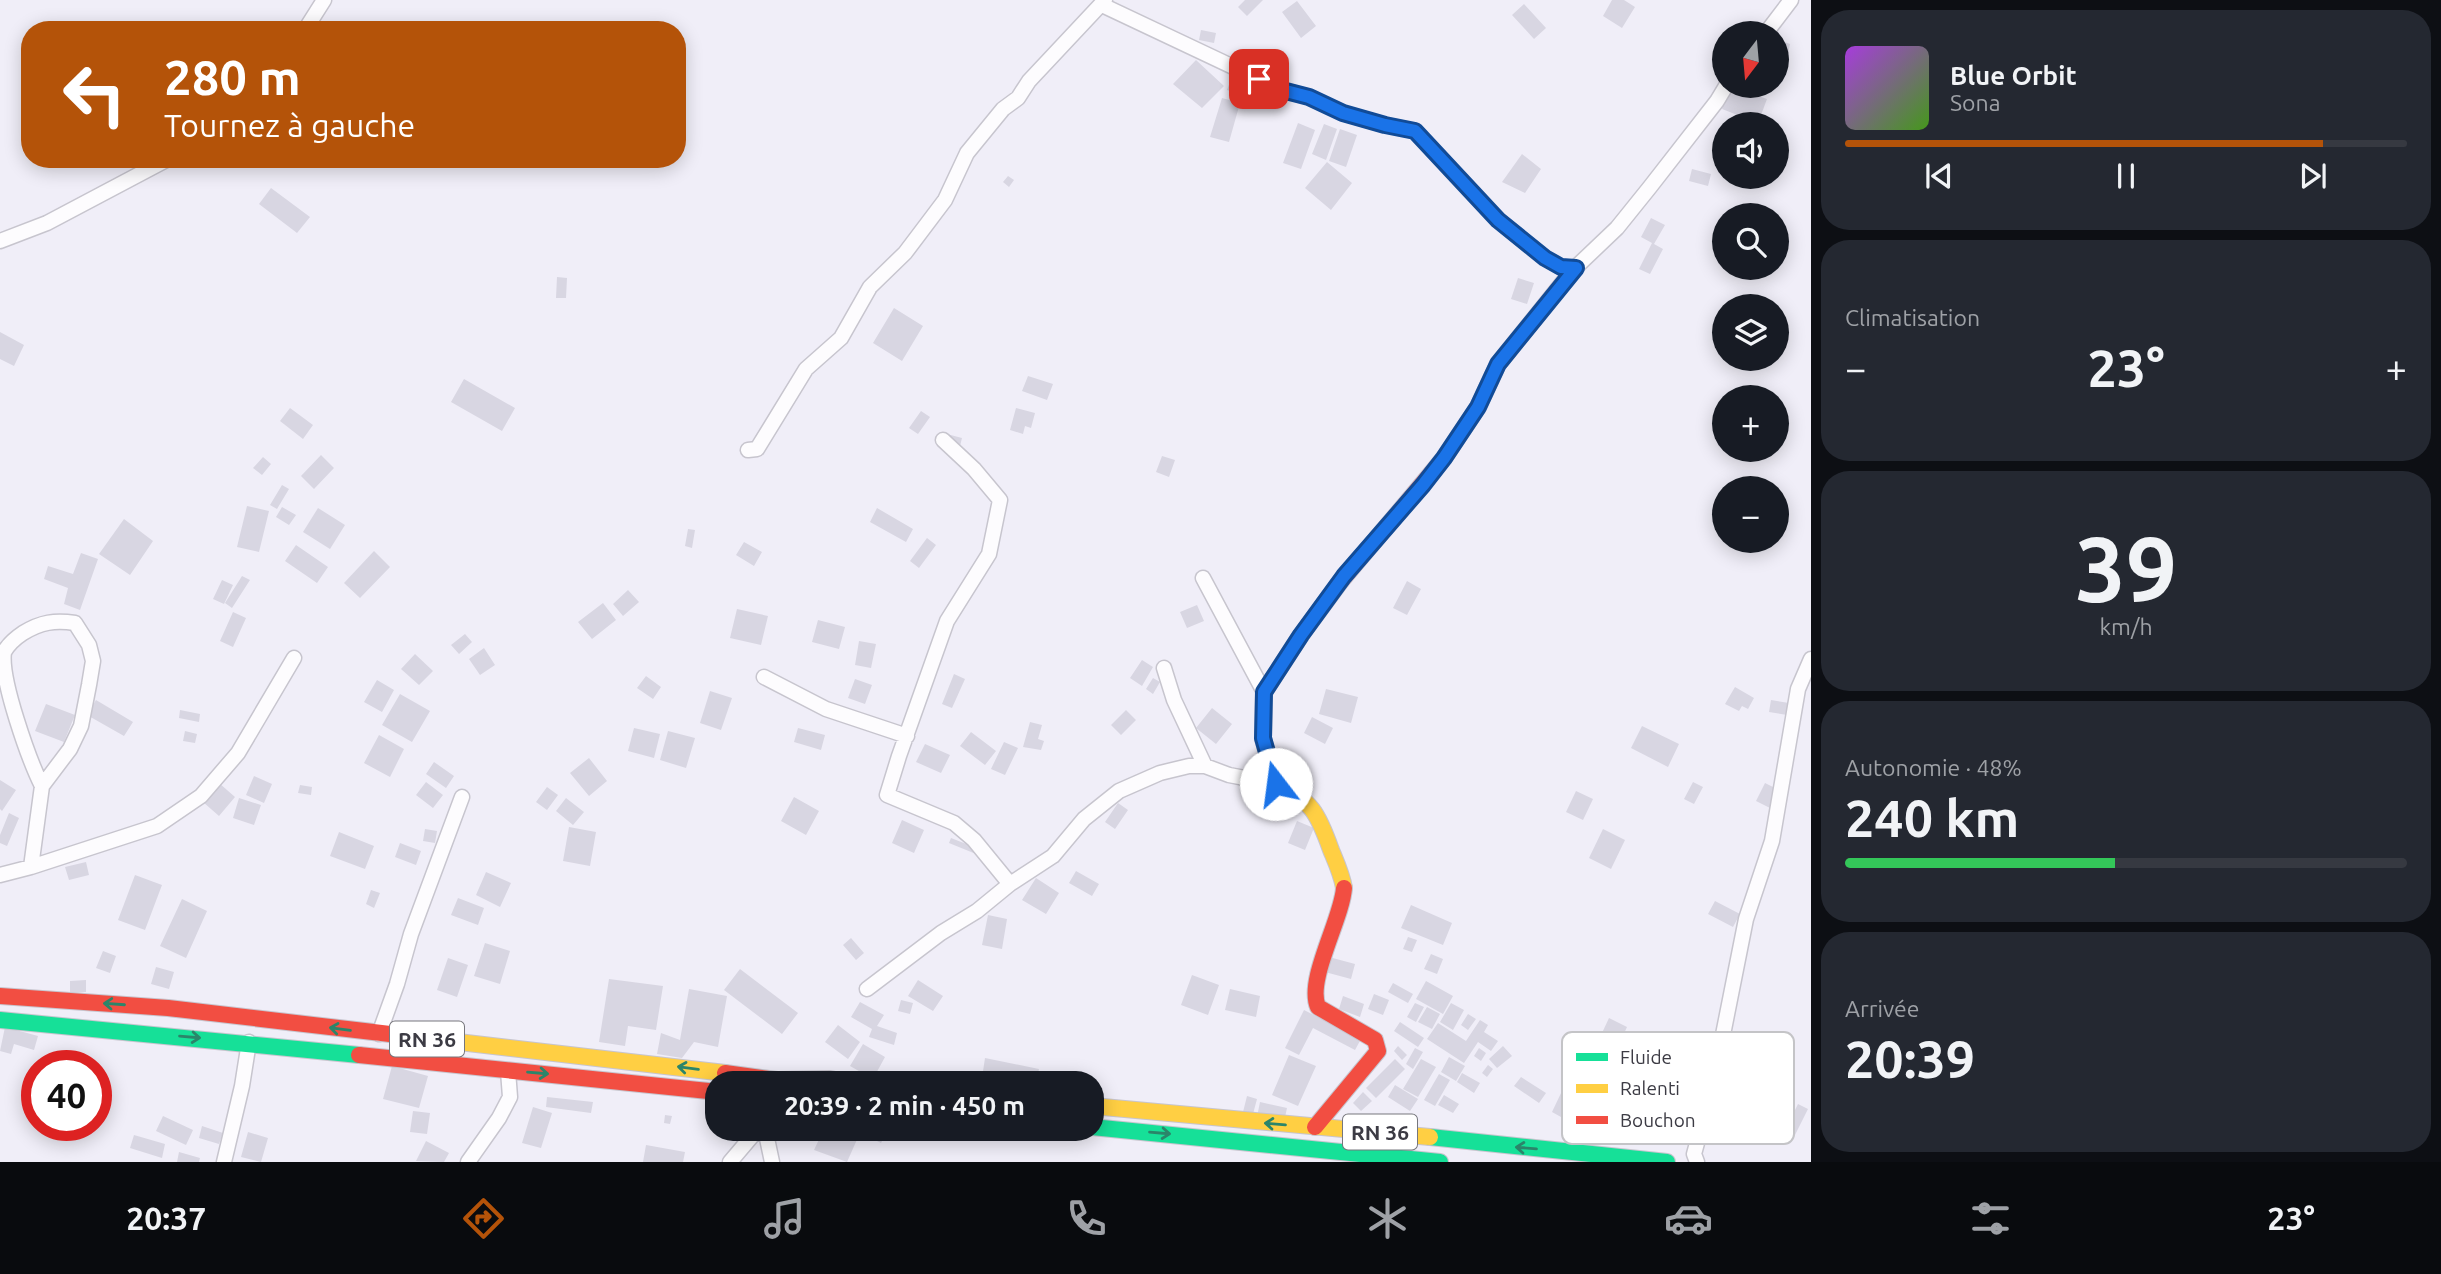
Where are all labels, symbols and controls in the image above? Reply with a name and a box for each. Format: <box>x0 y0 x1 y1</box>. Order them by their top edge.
north arrow <box>1712 21 1788 98</box>
map controls <box>1712 21 1789 553</box>
icon: left <box>49 49 140 140</box>
text: 280 m <box>164 49 301 104</box>
pin <box>1229 49 1289 109</box>
icon: arrive <box>1240 60 1278 98</box>
text: Blue Orbit <box>1950 61 2077 90</box>
text: Sona <box>1950 90 2000 115</box>
text: Tournez à gauche <box>164 107 415 143</box>
button: sound <box>1712 112 1789 189</box>
icon: previous <box>1920 157 1958 195</box>
icon: pause <box>2107 157 2145 195</box>
icon: next <box>2294 157 2332 195</box>
button: search <box>1712 203 1789 280</box>
button: layers <box>1712 294 1789 371</box>
text: Climatisation <box>1845 305 1980 330</box>
text: 23° <box>2087 339 2165 397</box>
text: − <box>1845 347 1866 389</box>
text: + <box>2386 347 2407 389</box>
button: + <box>1712 385 1789 462</box>
button: − <box>1712 476 1789 553</box>
text: 39 <box>2075 517 2177 619</box>
text: km/h <box>2099 614 2153 639</box>
position arrow <box>1239 747 1313 821</box>
text: Autonomie · 48% <box>1845 755 2022 780</box>
text: 240 km <box>1845 789 2019 847</box>
text: Arrivée <box>1845 996 1920 1021</box>
one-way arrow <box>103 998 126 1011</box>
road number: RN 36 <box>390 1021 464 1056</box>
one-way arrow <box>330 1022 352 1035</box>
one-way arrow <box>178 1030 201 1043</box>
text: 20:39 <box>1845 1030 1975 1088</box>
legend <box>1562 1032 1794 1144</box>
text: Fluide <box>1620 1046 1672 1068</box>
speed limit sign: 40 <box>21 1050 112 1141</box>
one-way arrow <box>677 1062 700 1075</box>
one-way arrow <box>526 1067 549 1080</box>
text: Ralenti <box>1620 1077 1680 1099</box>
text: 20:39 · 2 min · 450 m <box>784 1091 1025 1120</box>
text: Bouchon <box>1620 1109 1696 1131</box>
road number: RN 36 <box>1343 1114 1417 1150</box>
one-way arrow <box>1264 1117 1287 1130</box>
one-way arrow <box>1148 1127 1171 1140</box>
one-way arrow <box>1515 1141 1538 1154</box>
icon: directions <box>459 1194 508 1243</box>
icon: music <box>760 1194 809 1243</box>
icon: phone <box>1062 1194 1111 1243</box>
icon: climate <box>1363 1194 1412 1243</box>
icon: car <box>1664 1194 1713 1243</box>
icon: filters <box>1966 1194 2015 1243</box>
text: 20:37 <box>126 1200 206 1236</box>
text: 23° <box>2267 1200 2315 1236</box>

